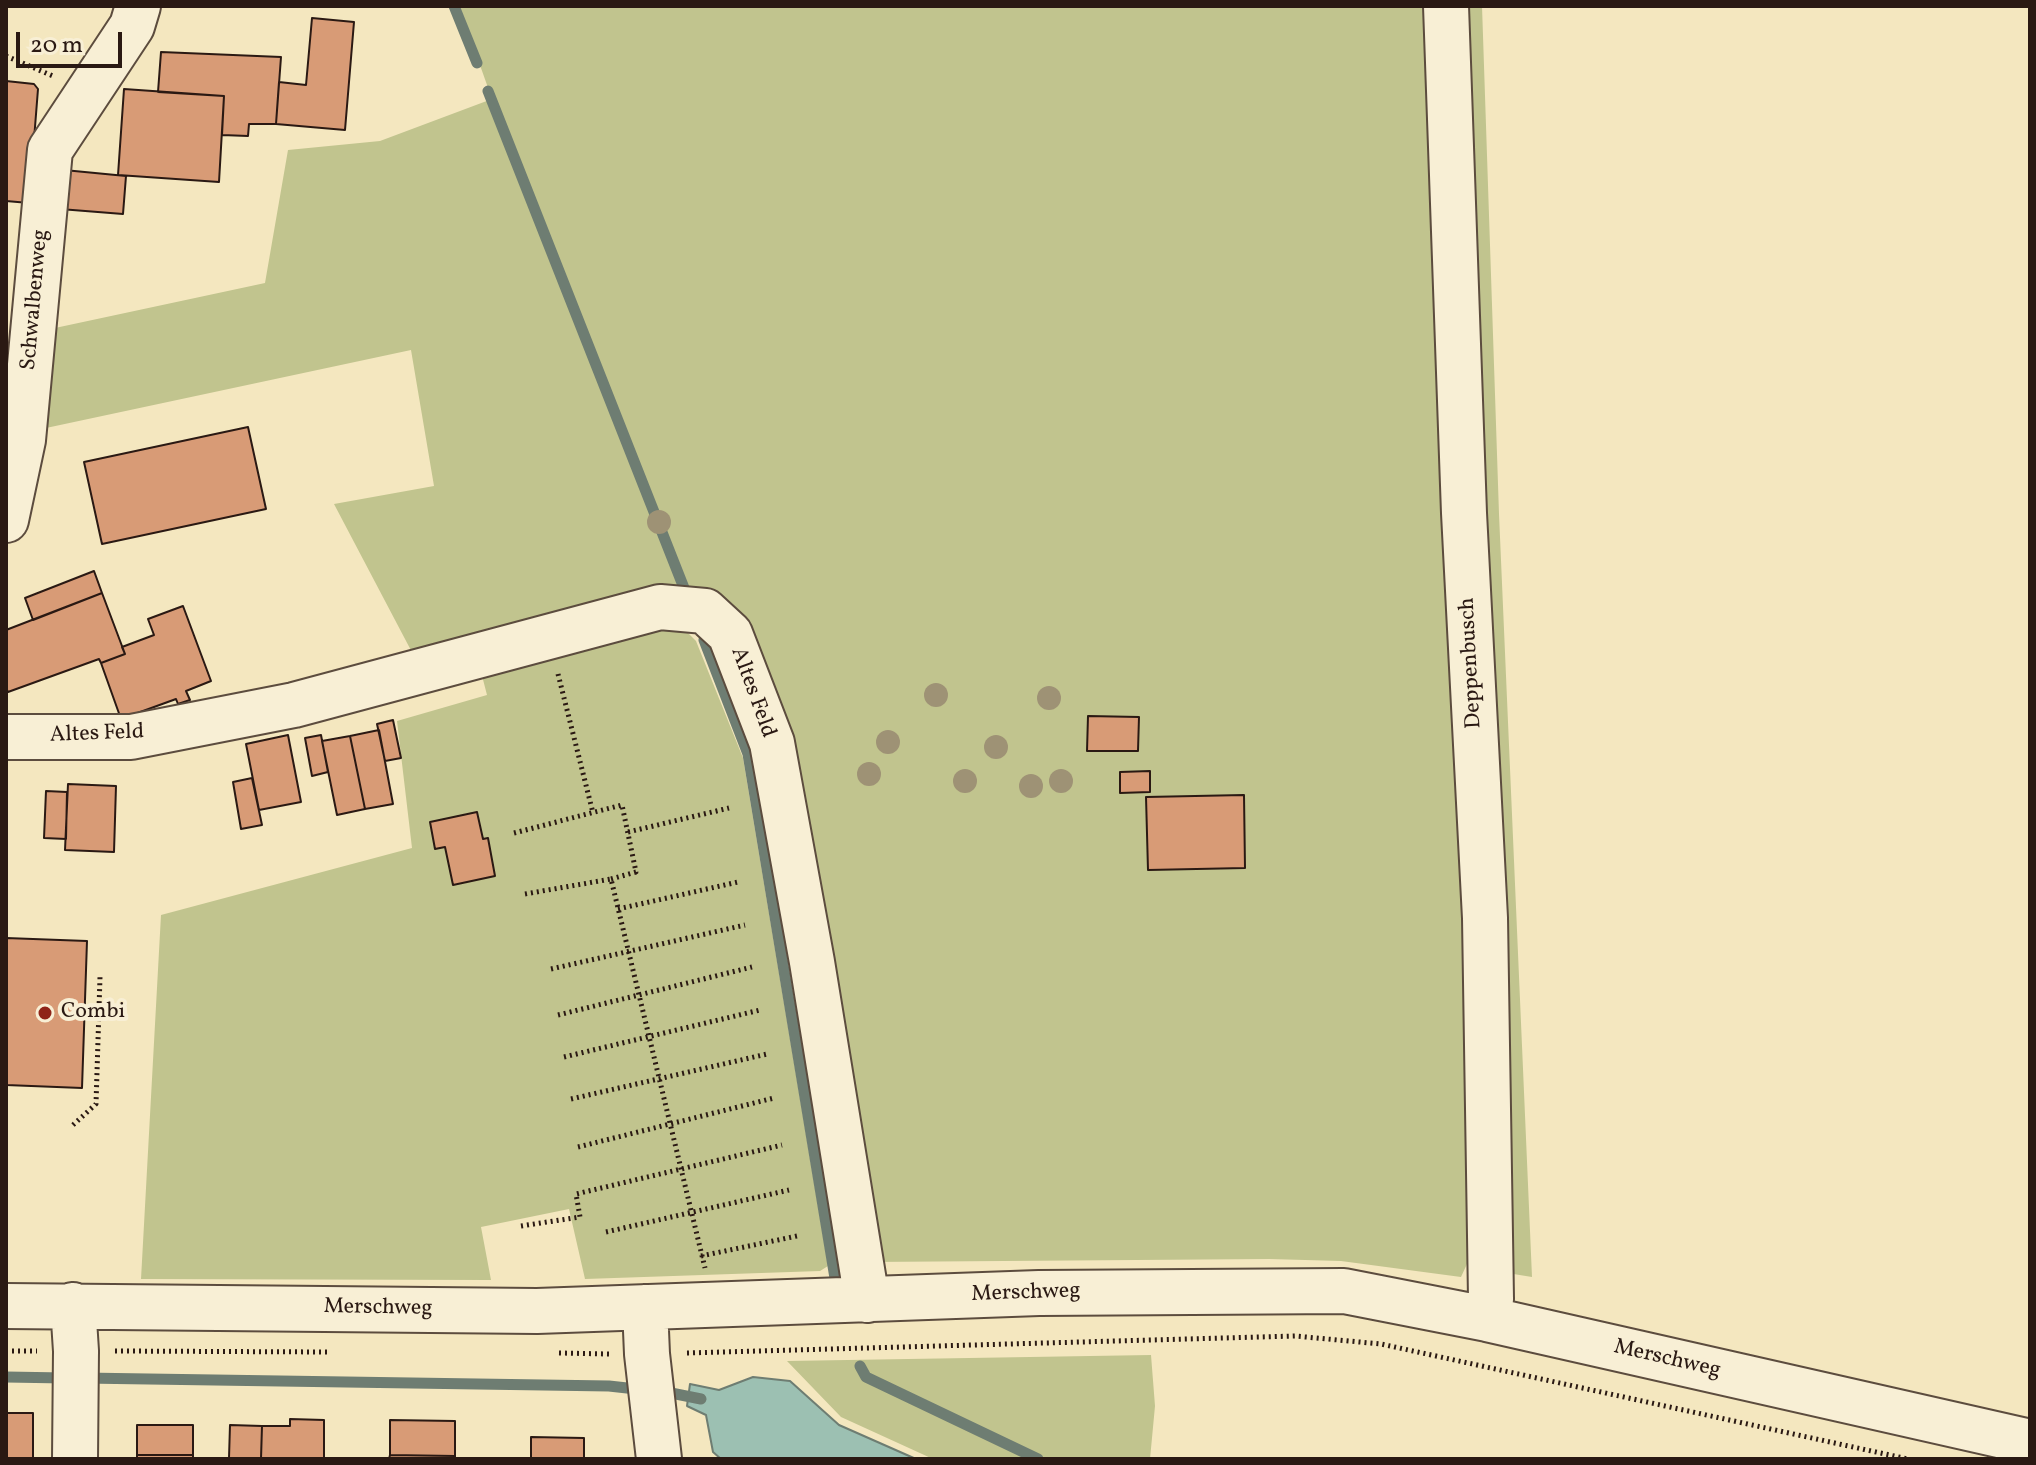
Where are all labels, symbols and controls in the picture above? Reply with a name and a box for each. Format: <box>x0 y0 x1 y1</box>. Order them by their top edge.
scale bar <box>20 16 126 66</box>
text: 20 m <box>30 29 83 63</box>
street label: Schwalbenweg <box>17 228 55 372</box>
street label: Deppenbusch <box>1455 597 1489 729</box>
street label: Altes Feld <box>723 644 781 742</box>
street label: Altes Feld <box>49 720 145 750</box>
place label: Combi <box>61 1000 125 1026</box>
marker: Combi <box>36 1004 54 1022</box>
street label: Merschweg <box>971 1279 1081 1309</box>
street label: Merschweg <box>323 1295 433 1323</box>
street label: Merschweg <box>1611 1335 1723 1385</box>

